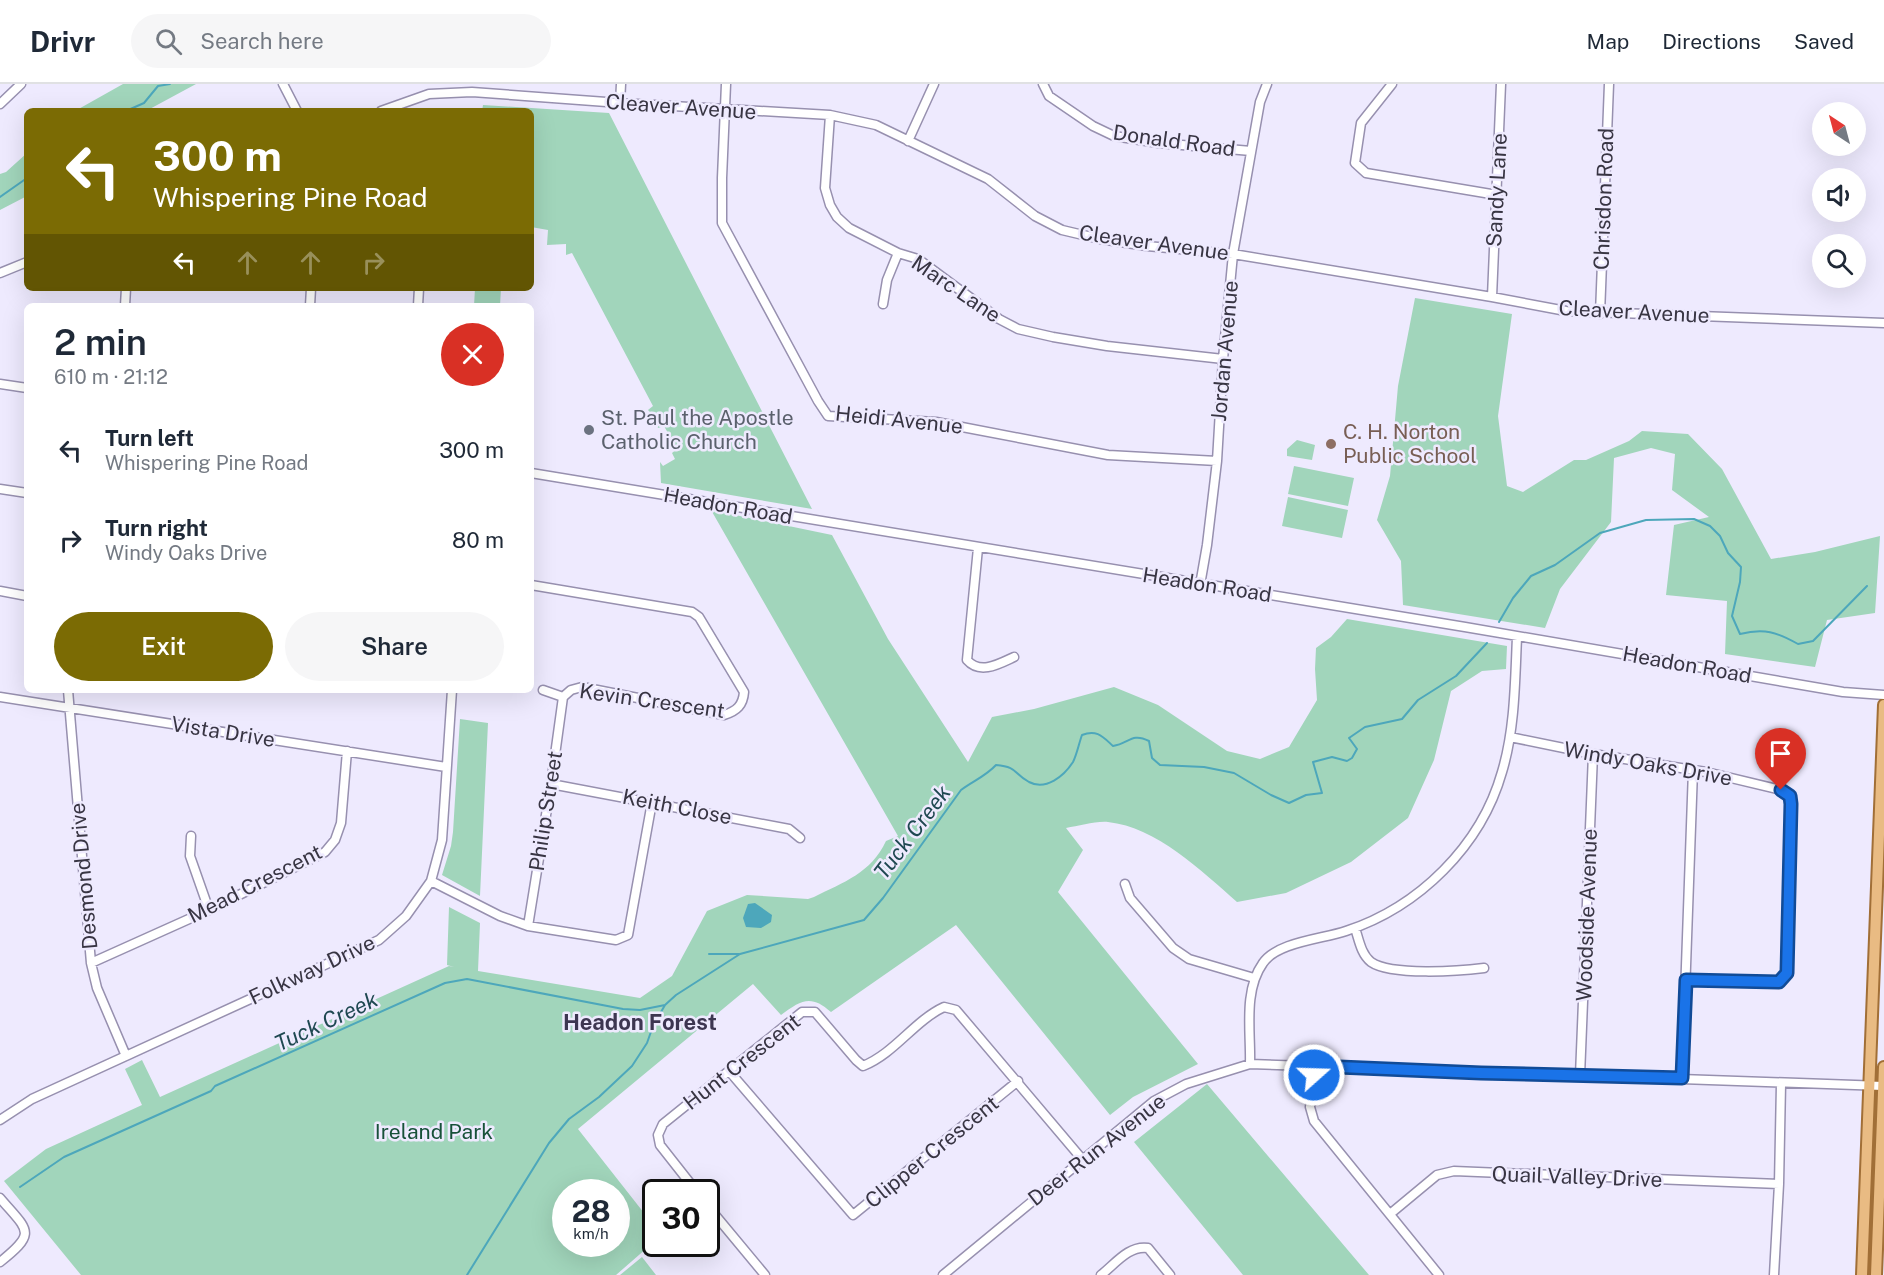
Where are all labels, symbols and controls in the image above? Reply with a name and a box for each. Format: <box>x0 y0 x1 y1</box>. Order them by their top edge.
search box <box>131 14 551 68</box>
text: Drivr <box>30 25 95 58</box>
icon: search <box>152 25 185 58</box>
text: Search here <box>200 28 324 54</box>
text: Map <box>1587 29 1629 54</box>
text: Directions <box>1662 29 1761 54</box>
text: Saved <box>1794 29 1854 54</box>
street label: Cleaver Avenue <box>605 89 757 124</box>
north arrow <box>1812 102 1866 156</box>
map controls <box>1812 102 1866 288</box>
street label: Donald Road <box>1111 120 1237 161</box>
street label: Chrisdon Road <box>1589 128 1618 270</box>
text: 300 m <box>153 131 282 180</box>
icon: left <box>54 132 132 210</box>
street label: Sandy Lane <box>1481 132 1512 248</box>
button: sound <box>1812 168 1866 222</box>
text: Whispering Pine Road <box>153 181 428 213</box>
street label: Cleaver Avenue <box>1078 220 1231 265</box>
button: search <box>1812 234 1866 288</box>
icon: left <box>168 246 201 279</box>
icon: ahead <box>231 246 264 279</box>
icon: ahead <box>294 246 327 279</box>
icon: right <box>357 246 390 279</box>
street label: Marc Lane <box>907 250 1006 327</box>
street label: Jordan Avenue <box>1206 279 1243 423</box>
street label: Cleaver Avenue <box>1558 295 1710 328</box>
text: 2 min <box>54 321 147 363</box>
button: close <box>441 323 504 386</box>
text: 610 m · 21:12 <box>54 365 168 389</box>
street label: Heidi Avenue <box>834 400 964 439</box>
place label: St. Paul the Apostle Catholic Church <box>601 405 794 454</box>
place label: C. H. Norton Public School <box>1343 419 1477 468</box>
marker: St. Paul the Apostle Catholic Church <box>582 423 596 437</box>
text: Turn left <box>105 425 194 451</box>
icon: left <box>54 434 87 467</box>
text: 300 m <box>439 437 504 463</box>
marker: C. H. Norton Public School <box>1324 437 1338 451</box>
text: Whispering Pine Road <box>105 451 308 475</box>
street label: Headon Road <box>662 482 795 529</box>
text: Turn right <box>105 515 208 541</box>
icon: right <box>54 524 87 557</box>
text: 80 m <box>452 527 504 553</box>
text: Windy Oaks Drive <box>105 541 267 565</box>
street label: Headon Road <box>1141 562 1274 607</box>
button: Exit <box>54 612 273 681</box>
button: Share <box>285 612 504 681</box>
street label: Headon Road <box>1621 641 1754 688</box>
street label: Kevin Crescent <box>578 678 726 723</box>
street label: Vista Drive <box>169 711 277 752</box>
pin <box>1755 728 1806 790</box>
street label: Windy Oaks Drive <box>1562 736 1734 791</box>
icon: arrive <box>1764 737 1797 770</box>
street label: Philip Street <box>524 749 567 873</box>
water label: Tuck Creek <box>868 780 956 884</box>
street label: Keith Close <box>620 784 734 829</box>
street label: Desmond Drive <box>65 802 102 950</box>
street label: Woodside Avenue <box>1571 828 1602 1002</box>
street label: Mead Crescent <box>183 839 326 928</box>
street label: Folkway Drive <box>245 929 379 1010</box>
water label: Tuck Creek <box>270 986 382 1056</box>
street label: Hunt Crescent <box>678 1008 805 1115</box>
district label: Headon Forest <box>563 1009 717 1035</box>
position arrow <box>1282 1043 1346 1107</box>
street label: Deer Run Avenue <box>1023 1088 1170 1211</box>
street label: Clipper Crescent <box>860 1090 1003 1213</box>
park label: Ireland Park <box>375 1119 493 1144</box>
street label: Quail Valley Drive <box>1491 1161 1663 1192</box>
speed limit sign: 30 <box>642 1179 720 1257</box>
text: 28 <box>571 1193 611 1229</box>
text: km/h <box>573 1225 609 1242</box>

